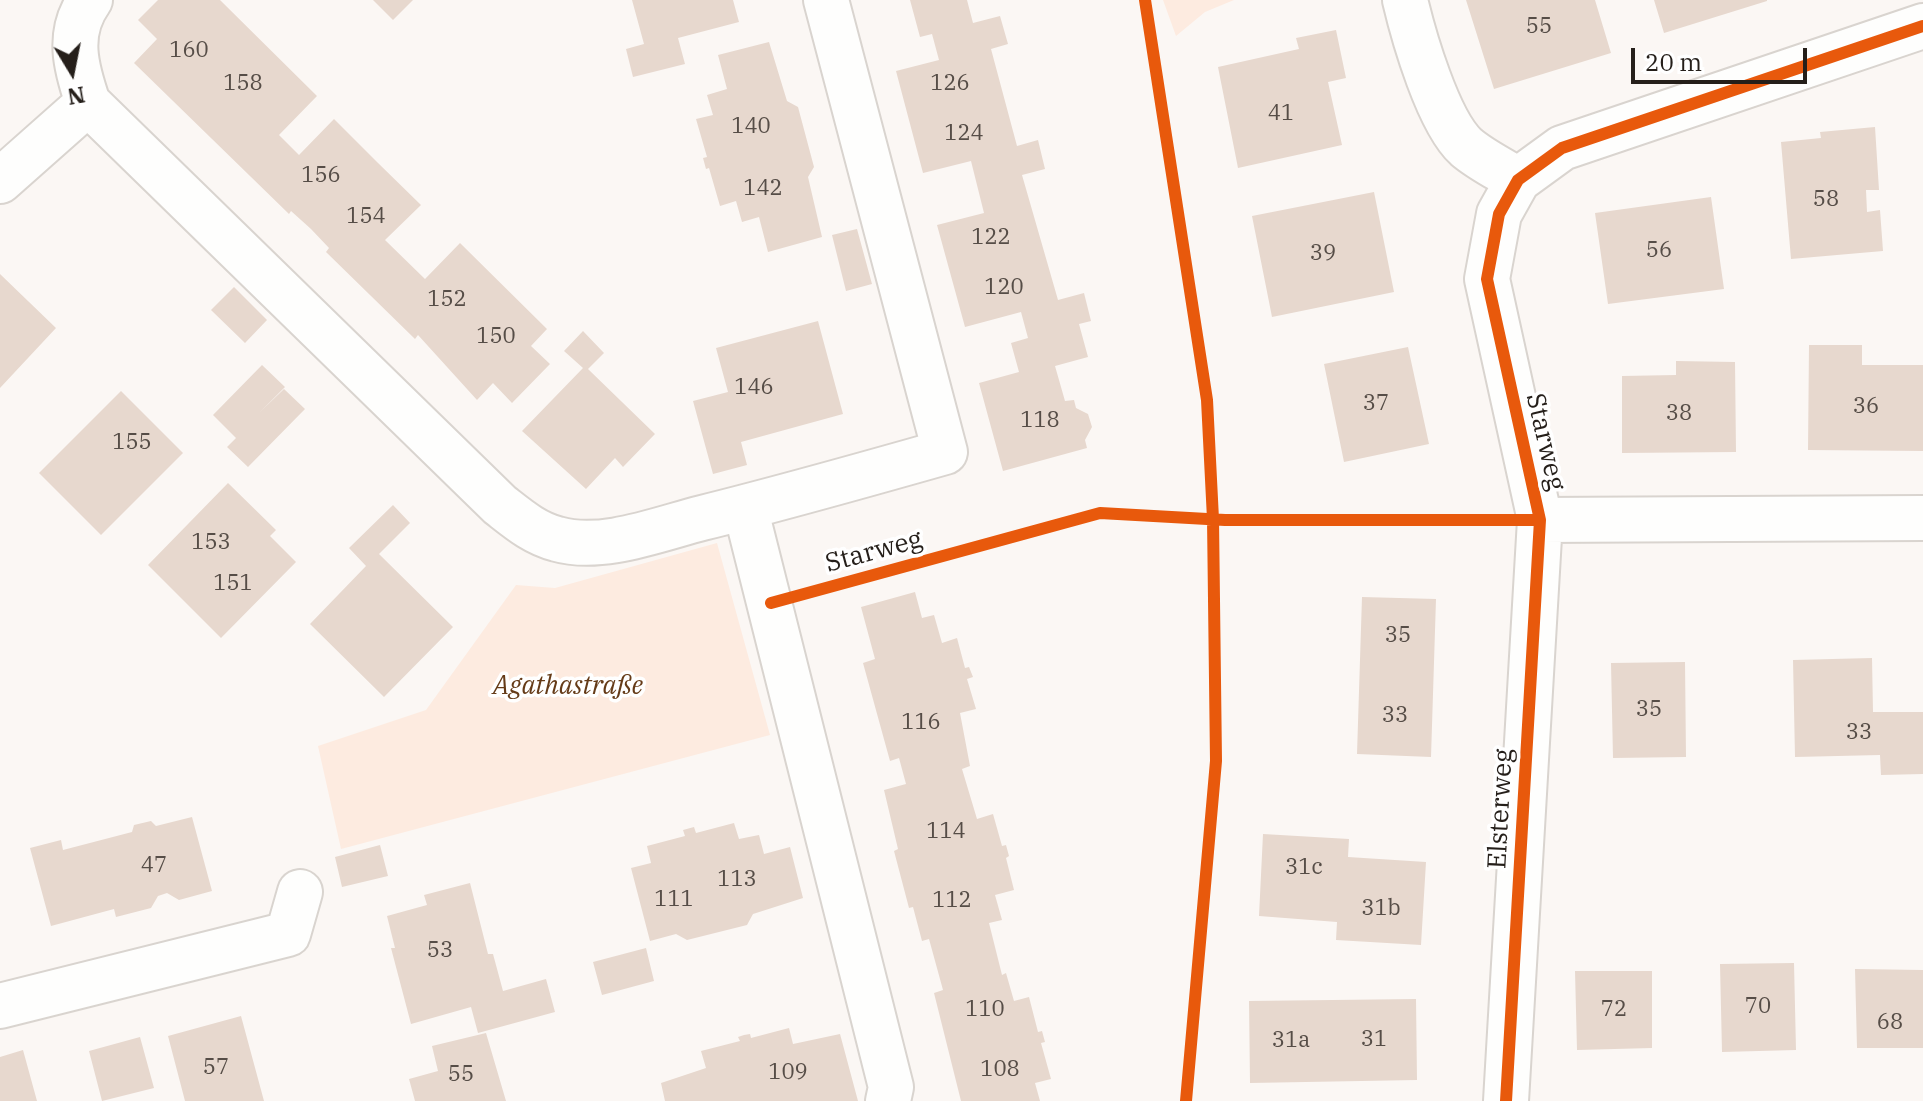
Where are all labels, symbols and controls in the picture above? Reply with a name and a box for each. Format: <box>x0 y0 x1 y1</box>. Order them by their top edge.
house number: 55 <box>1526 14 1552 40</box>
north arrow <box>32 32 112 112</box>
scale bar <box>1635 32 1811 82</box>
house number: 160 <box>169 38 209 64</box>
text: 20 m <box>1645 46 1702 78</box>
house number: 158 <box>223 71 263 97</box>
house number: 126 <box>930 71 970 97</box>
text: N <box>65 80 87 112</box>
house number: 41 <box>1268 101 1294 127</box>
house number: 140 <box>731 114 771 140</box>
house number: 124 <box>944 121 984 147</box>
house number: 156 <box>301 163 341 189</box>
house number: 142 <box>743 176 783 202</box>
house number: 58 <box>1813 187 1839 213</box>
house number: 154 <box>346 204 386 230</box>
house number: 122 <box>971 225 1011 251</box>
house number: 56 <box>1646 238 1672 264</box>
house number: 39 <box>1310 241 1336 267</box>
house number: 120 <box>984 275 1024 301</box>
house number: 152 <box>427 287 467 313</box>
house number: 150 <box>476 324 516 350</box>
house number: 146 <box>734 375 774 401</box>
street label: Starweg <box>1519 390 1571 494</box>
house number: 37 <box>1363 391 1389 417</box>
house number: 36 <box>1853 394 1879 420</box>
house number: 38 <box>1666 401 1692 427</box>
house number: 118 <box>1020 408 1060 434</box>
house number: 155 <box>112 430 152 456</box>
street label: Starweg <box>822 524 926 580</box>
house number: 153 <box>191 530 231 556</box>
house number: 151 <box>213 571 253 597</box>
house number: 35 <box>1385 623 1411 649</box>
park label: Agathastraße <box>493 670 643 702</box>
house number: 35 <box>1636 697 1662 723</box>
house number: 33 <box>1382 703 1408 729</box>
house number: 116 <box>901 710 941 736</box>
house number: 33 <box>1846 720 1872 746</box>
street label: Elsterweg <box>1482 748 1520 870</box>
house number: 114 <box>926 819 966 845</box>
house number: 47 <box>141 853 167 879</box>
house number: 31c <box>1285 855 1323 881</box>
house number: 113 <box>717 867 757 893</box>
house number: 111 <box>654 887 694 913</box>
house number: 112 <box>932 888 972 914</box>
house number: 31b <box>1361 896 1401 922</box>
house number: 53 <box>427 938 453 964</box>
house number: 70 <box>1745 994 1771 1020</box>
house number: 110 <box>965 997 1005 1023</box>
house number: 72 <box>1601 997 1627 1023</box>
house number: 68 <box>1877 1010 1903 1036</box>
house number: 31 <box>1361 1027 1387 1053</box>
house number: 31a <box>1272 1028 1310 1054</box>
house number: 57 <box>203 1055 229 1081</box>
house number: 108 <box>980 1057 1020 1083</box>
house number: 109 <box>768 1060 808 1086</box>
house number: 55 <box>448 1062 474 1088</box>

